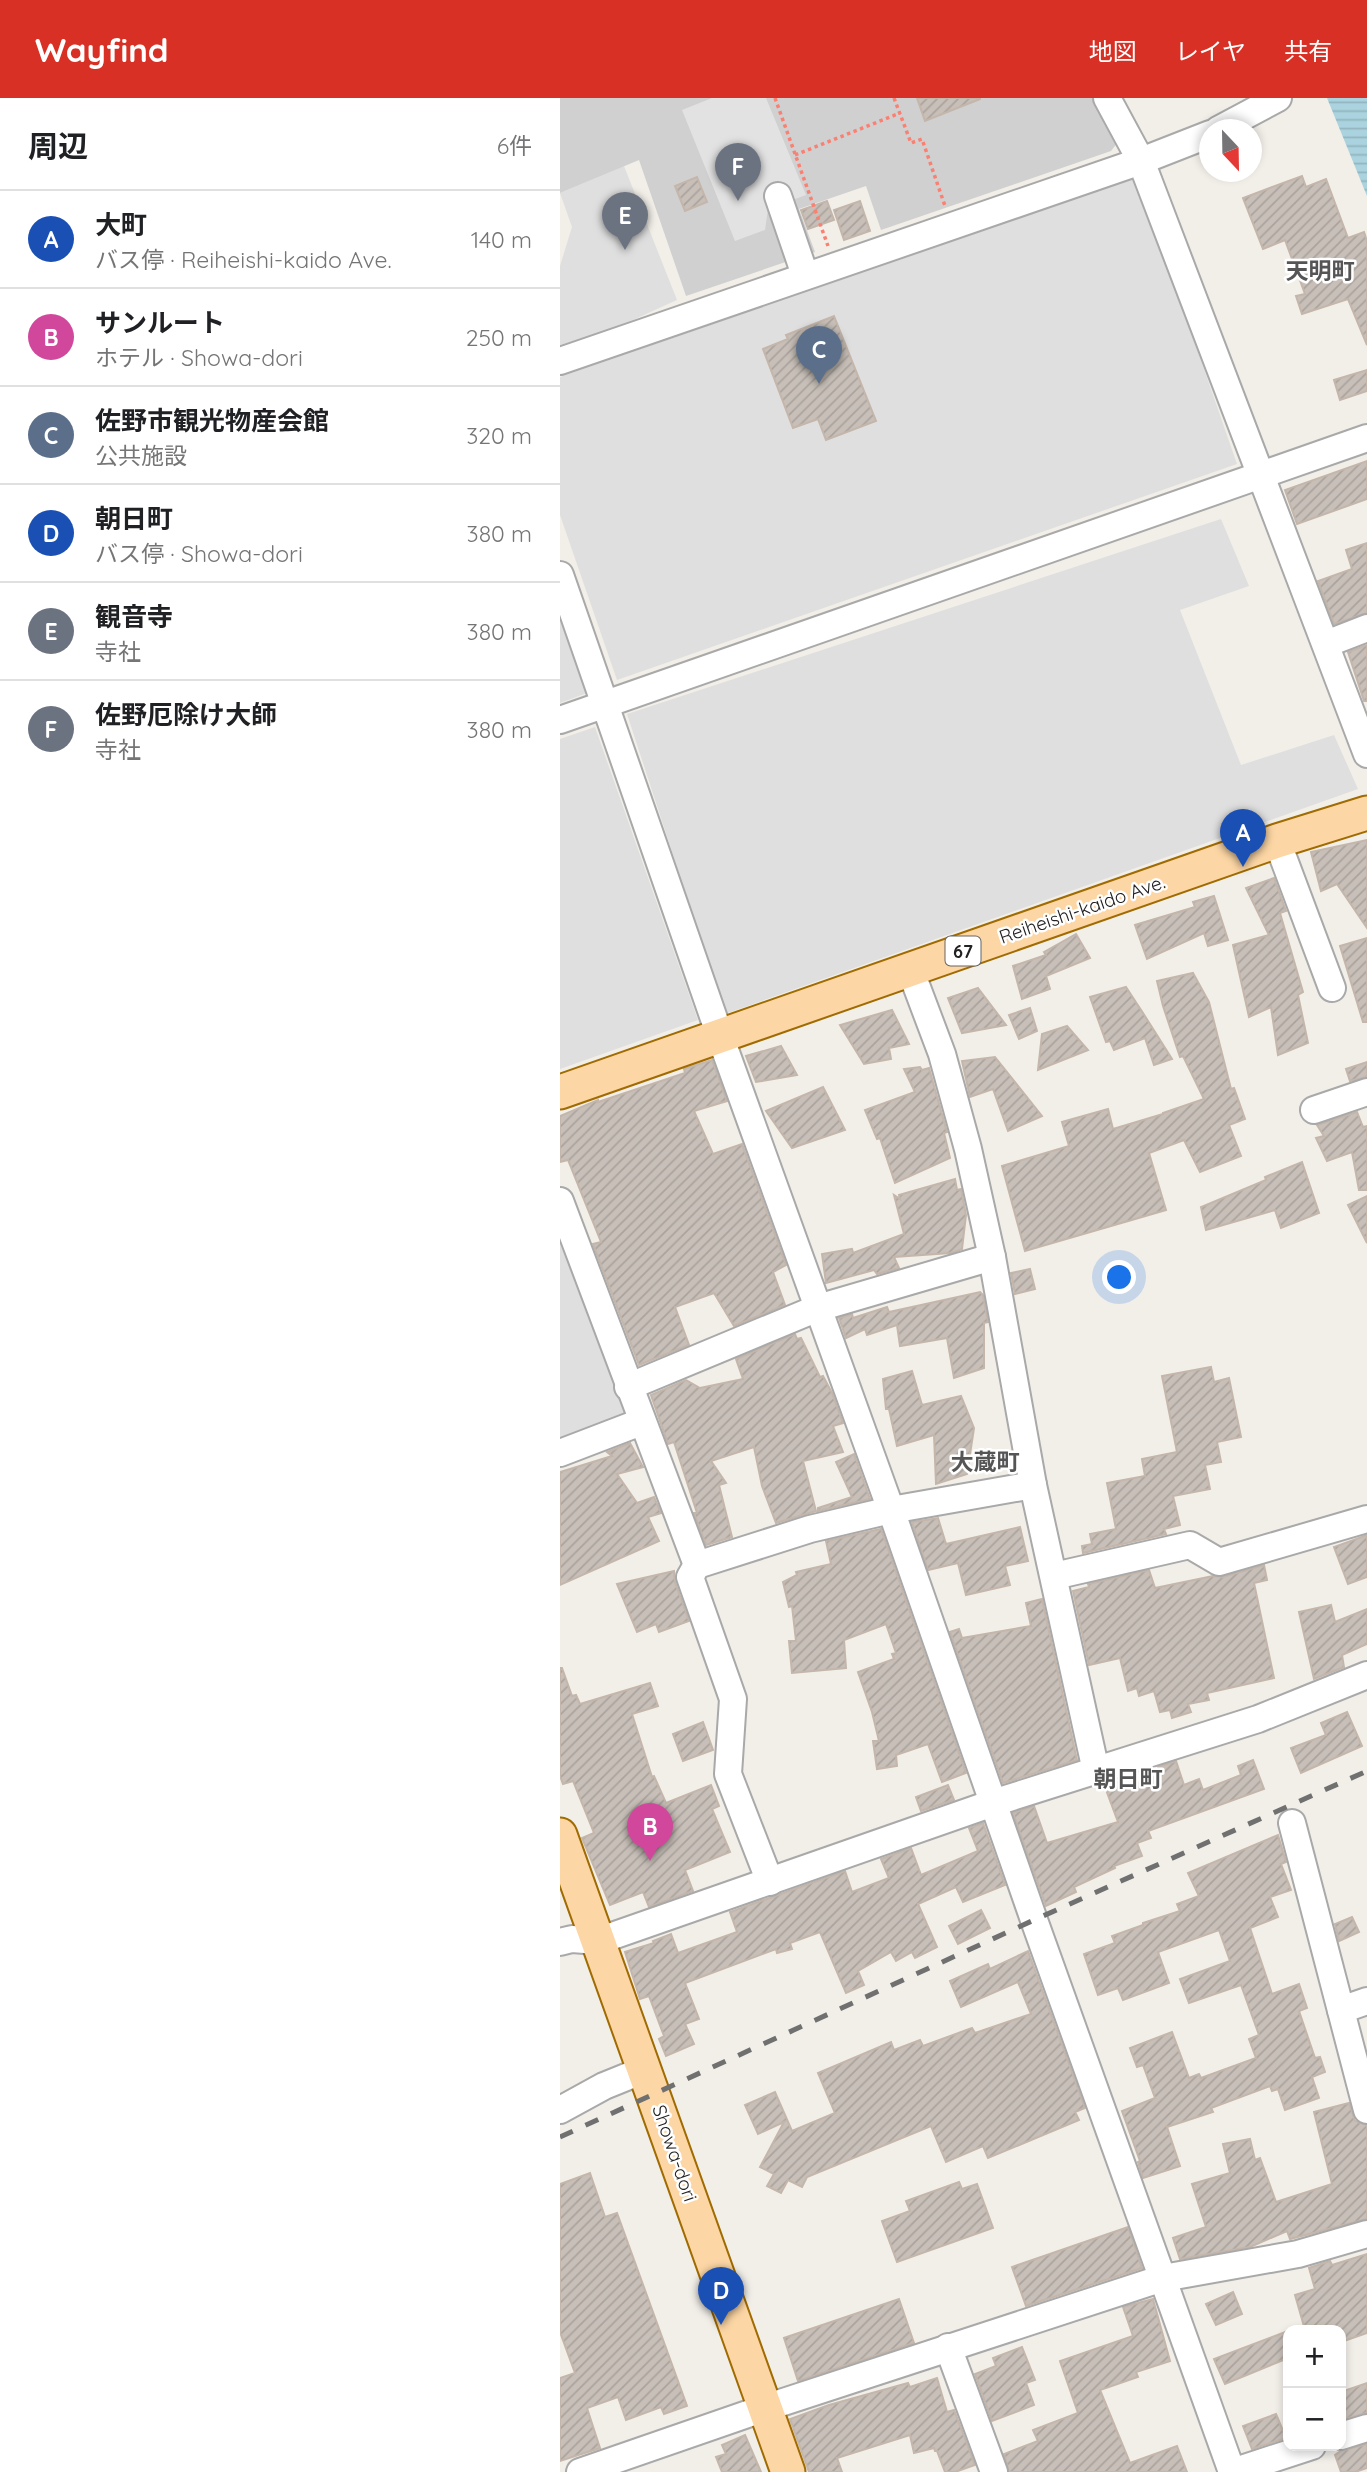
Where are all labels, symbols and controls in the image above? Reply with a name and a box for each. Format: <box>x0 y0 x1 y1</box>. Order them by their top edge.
text: Wayfind <box>35 29 169 70</box>
text: 地図 <box>1089 36 1137 66</box>
text: レイヤ <box>1175 36 1246 66</box>
text: 共有 <box>1284 36 1332 66</box>
north arrow <box>1199 119 1262 182</box>
text: 周辺 <box>28 127 88 165</box>
text: 6件 <box>497 131 532 160</box>
pin: F <box>715 143 761 201</box>
pin: E <box>602 192 648 250</box>
text: 大町 <box>95 208 147 241</box>
text: A <box>44 225 58 254</box>
text: 140 m <box>471 225 532 254</box>
text: バス停 · Reiheishi-kaido Ave. <box>95 245 392 274</box>
district label: 天明町 <box>1286 256 1355 285</box>
text: サンルート <box>95 306 225 339</box>
text: B <box>43 323 59 352</box>
text: 250 m <box>466 323 532 352</box>
pin: C <box>796 326 842 384</box>
text: ホテル · Showa-dori <box>95 343 303 372</box>
text: 佐野市観光物産会館 <box>95 404 329 437</box>
text: C <box>44 421 58 450</box>
text: 320 m <box>466 421 532 450</box>
text: 公共施設 <box>95 441 187 470</box>
text: 朝日町 <box>95 502 173 535</box>
text: D <box>43 519 59 548</box>
text: 380 m <box>467 519 532 548</box>
text: バス停 · Showa-dori <box>95 539 303 568</box>
text: 観音寺 <box>95 600 173 633</box>
text: E <box>44 617 58 646</box>
text: 380 m <box>467 617 532 646</box>
text: 寺社 <box>95 637 141 666</box>
text: 佐野厄除け大師 <box>95 698 277 731</box>
text: F <box>45 715 57 744</box>
text: 380 m <box>467 715 532 744</box>
text: 寺社 <box>95 735 141 764</box>
pin: A <box>1220 809 1266 867</box>
street label: Reiheishi-kaido Ave. <box>996 869 1168 949</box>
road number: 67 <box>946 936 980 966</box>
your location <box>1102 1260 1136 1294</box>
district label: 大蔵町 <box>951 1447 1020 1476</box>
district label: 朝日町 <box>1094 1764 1163 1793</box>
pin: B <box>627 1803 673 1861</box>
street label: Showa-dori <box>647 2102 703 2204</box>
pin: D <box>698 2267 744 2325</box>
map controls <box>1283 2325 1346 2451</box>
button: + <box>1283 2325 1346 2388</box>
button: − <box>1283 2388 1346 2451</box>

